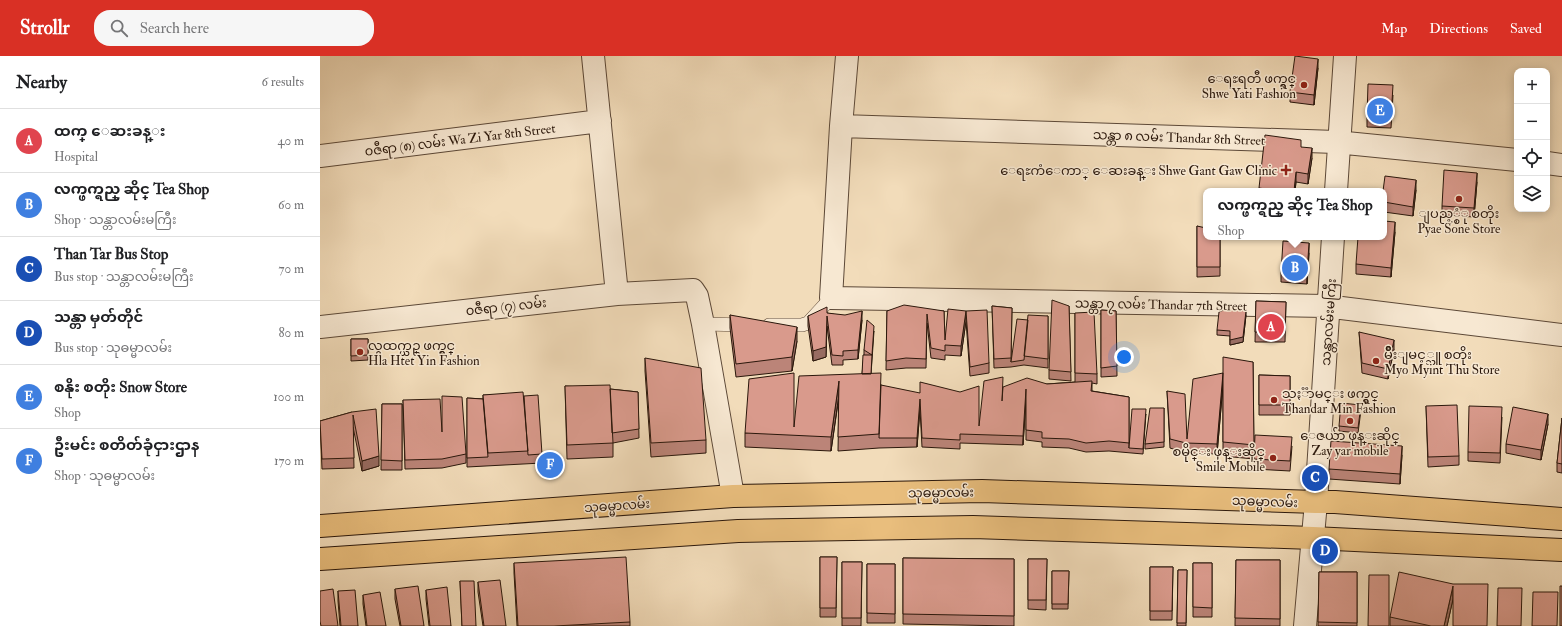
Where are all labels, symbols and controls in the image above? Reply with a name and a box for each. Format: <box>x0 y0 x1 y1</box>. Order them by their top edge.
search box <box>94 10 374 46</box>
text: Strollr <box>20 16 70 40</box>
icon: search <box>108 17 130 39</box>
text: Search here <box>140 19 209 38</box>
text: Map <box>1381 20 1407 37</box>
text: Directions <box>1429 20 1488 37</box>
text: Saved <box>1510 20 1542 37</box>
map controls <box>1514 68 1550 212</box>
button: + <box>1514 68 1550 104</box>
place label: ေရႊရတီ ဖက္ရွင္ Shwe Yati Fashion <box>1202 70 1296 102</box>
text: Nearby <box>16 72 67 93</box>
text: 6 results <box>261 74 304 90</box>
marker: ေရႊရတီ ဖက္ရွင္ Shwe Yati Fashion <box>1299 80 1309 90</box>
pin: E <box>1367 96 1393 126</box>
button: − <box>1514 104 1550 140</box>
street label: ၀ဇီရာ (၈) လမ်း Wa Zi Yar 8th Street <box>364 119 557 162</box>
text: ထက္ ေဆးခန္း <box>54 122 166 141</box>
street label: သန္တာ ၈ လမ်း Thandar 8th Street <box>1092 126 1265 151</box>
text: A <box>25 133 33 149</box>
text: 40 m <box>278 133 304 149</box>
button: locate <box>1514 140 1550 176</box>
text: Hospital <box>54 149 98 165</box>
place label: ေရႊကံေကာ္ ေဆးခန္း Shwe Gant Gaw Clinic <box>1000 163 1277 181</box>
marker: ေရႊကံေကာ္ ေဆးခန္း Shwe Gant Gaw Clinic <box>1280 164 1292 176</box>
button: layers <box>1514 176 1550 212</box>
text: လက္ဖက္ရည္ ဆိုင္ Tea Shop <box>54 180 209 199</box>
popup <box>1203 188 1387 240</box>
marker: ျပည့္စံု စတိုး Pyae Sone Store <box>1454 194 1464 204</box>
text: လက္ဖက္ရည္ ဆိုင္ Tea Shop <box>1217 196 1373 215</box>
text: B <box>25 197 33 213</box>
text: 60 m <box>278 197 304 213</box>
place label: ျပည့္စံု စတိုး Pyae Sone Store <box>1417 205 1501 238</box>
text: Shop · သန္တာလမ်းမကြီး <box>54 212 176 228</box>
text: Shop <box>1217 223 1244 239</box>
text: Than Tar Bus Stop <box>54 245 168 264</box>
pin: B <box>1282 253 1308 283</box>
text: C <box>24 261 34 277</box>
text: 70 m <box>279 261 304 277</box>
text: Bus stop · သန္တာလမ်းမကြီး <box>54 269 193 285</box>
street label: သန္တာလမ်းမကြီး <box>1317 278 1342 366</box>
street label: ၀ဇီရာ (၇) လမ်း <box>465 294 547 321</box>
street label: သန္တာ ၇ လမ်း Thandar 7th Street <box>1075 294 1247 317</box>
text: သန္တာ မှတ်တိုင် <box>54 308 144 327</box>
pin: A <box>1258 312 1284 342</box>
text: D <box>24 325 34 341</box>
text: 80 m <box>278 325 304 341</box>
place label: လွထက္ယဥ္ ဖက္ရွင္ Hla Htet Yin Fashion <box>368 338 480 369</box>
text: Bus stop · သုဓမ္မာလမ်း <box>54 340 172 356</box>
place label: မ်ိဳးျမင့္သူ စတိုး Myo Myint Thu Store <box>1384 346 1500 379</box>
marker: လွထက္ယဥ္ ဖက္ရွင္ Hla Htet Yin Fashion <box>355 347 365 357</box>
your location <box>1114 347 1134 367</box>
marker: မ်ိဳးျမင့္သူ စတိုး Myo Myint Thu Store <box>1371 356 1381 366</box>
text: စနိုး စတိုး Snow Store <box>54 378 187 397</box>
place label: သႏၱာမင္း ဖက္ရွင္ Thandar Min Fashion <box>1282 386 1396 417</box>
text: E <box>24 389 34 405</box>
text: 100 m <box>273 389 304 405</box>
marker: သႏၱာမင္း ဖက္ရွင္ Thandar Min Fashion <box>1269 395 1279 405</box>
text: Shop <box>54 405 81 421</box>
marker: ေဇယ်ာ ဖုန္းဆိုင္ Zay yar mobile <box>1345 416 1355 426</box>
place label: ေဇယ်ာ ဖုန္းဆိုင္ Zay yar mobile <box>1300 427 1400 460</box>
text: ဦးမင်း စတိတ်ခုံငှားဌာန <box>54 436 199 455</box>
place label: စမိုင္း ဖုန္းဆိုင္ Smile Mobile <box>1173 443 1266 475</box>
pin: F <box>537 450 563 480</box>
text: F <box>25 453 33 469</box>
text: 170 m <box>274 453 304 469</box>
marker: စမိုင္း ဖုန္းဆိုင္ Smile Mobile <box>1268 453 1278 463</box>
pin: C <box>1302 463 1328 493</box>
text: Shop · သုဓမ္မာလမ်း <box>54 468 155 484</box>
street label: သုဓမ္မာလမ်း <box>908 483 974 504</box>
street label: သုဓမ္မာလမ်း <box>1232 492 1298 513</box>
street label: သုဓမ္မာလမ်း <box>583 495 651 519</box>
pin: D <box>1312 536 1338 566</box>

